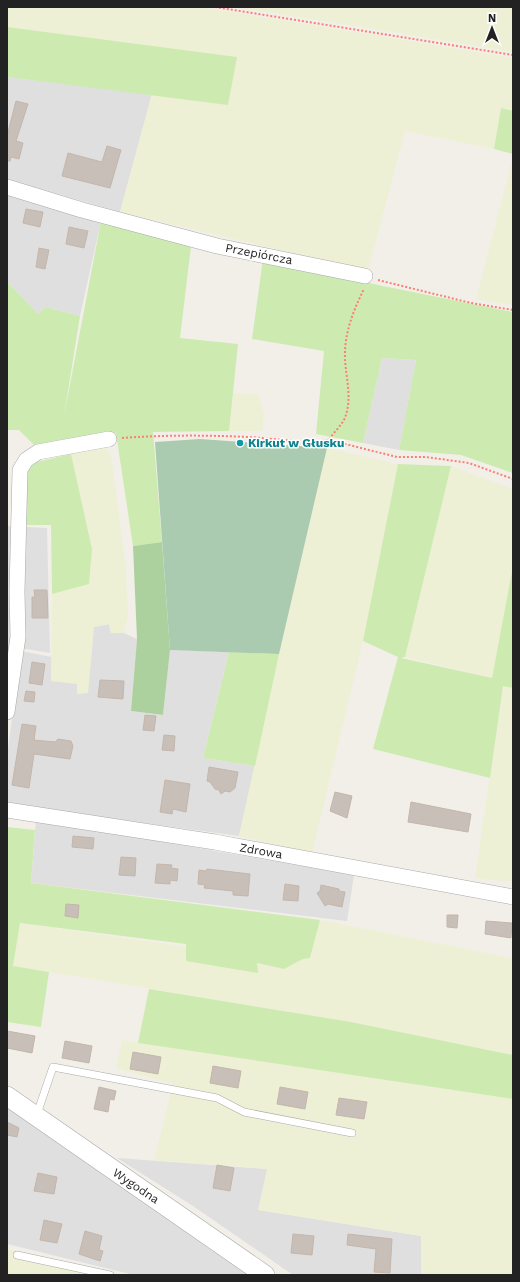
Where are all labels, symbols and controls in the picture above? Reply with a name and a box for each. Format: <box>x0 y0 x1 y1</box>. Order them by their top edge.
north arrow <box>472 8 512 48</box>
text: N <box>488 12 496 25</box>
street label: Przepiórcza <box>224 241 294 267</box>
place label: Kirkut w Głusku <box>248 436 344 450</box>
marker: Kirkut w Głusku <box>235 438 245 448</box>
street label: Zdrowa <box>239 840 284 862</box>
street label: Wygodna <box>110 1165 162 1207</box>

